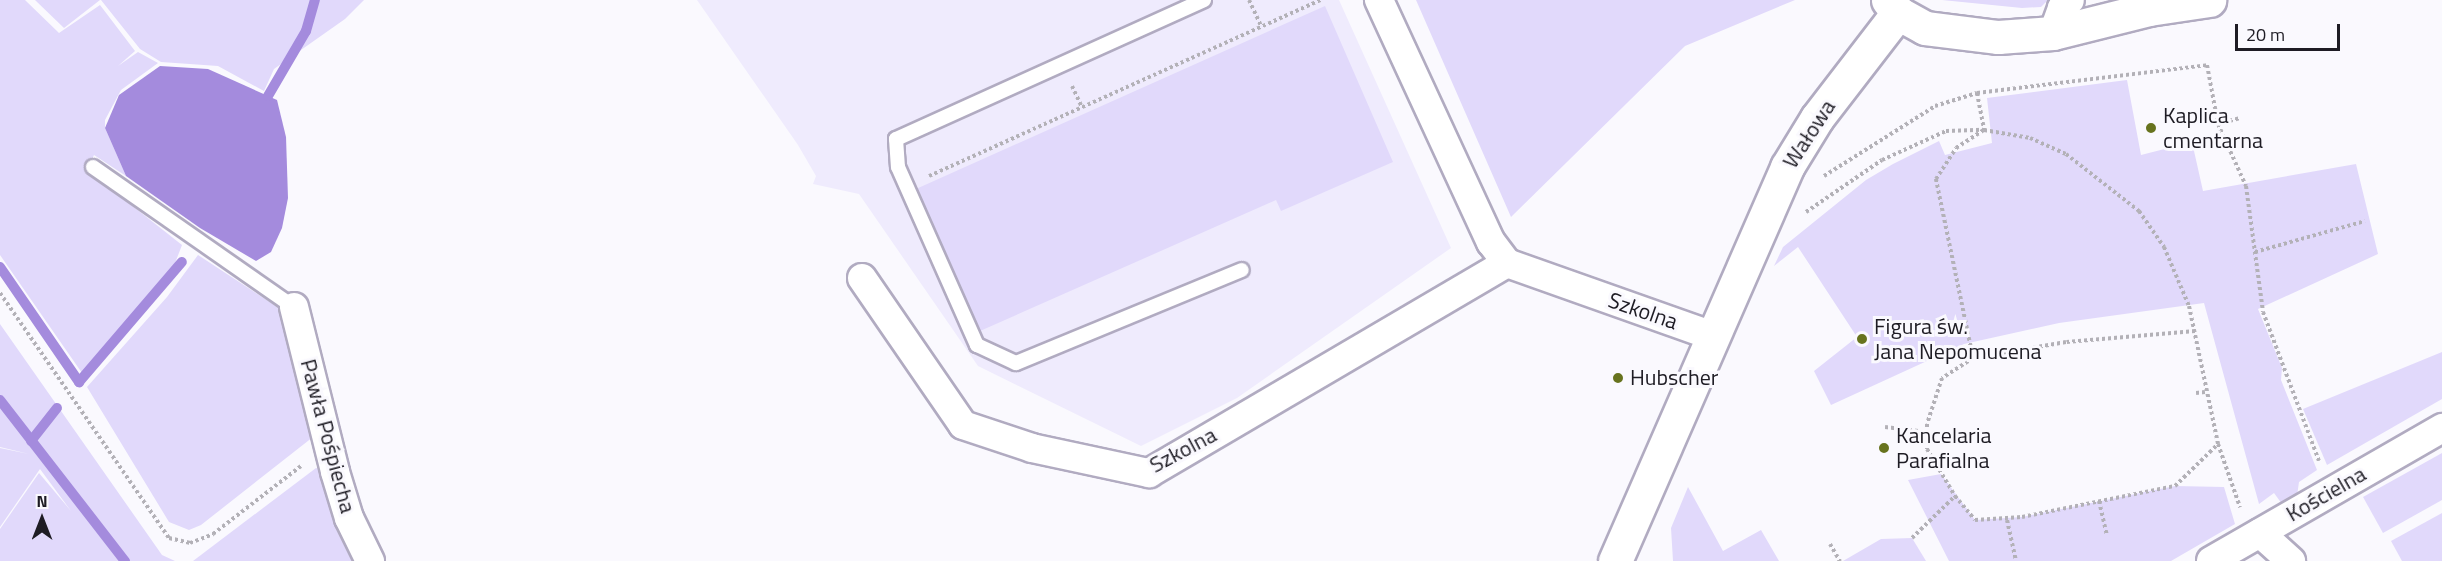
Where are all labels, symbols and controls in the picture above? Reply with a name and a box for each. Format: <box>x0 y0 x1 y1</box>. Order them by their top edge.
scale bar <box>2238 12 2343 50</box>
text: 20 m <box>2246 21 2285 48</box>
street label: Wałowa <box>1777 95 1841 173</box>
place label: Kaplica cmentarna <box>2163 102 2263 154</box>
marker: Kaplica cmentarna <box>2144 121 2158 135</box>
street label: Szkolna <box>1605 287 1681 335</box>
place label: Figura św. Jana Nepomucena <box>1874 313 2042 364</box>
marker: Figura św. Jana Nepomucena <box>1855 332 1869 346</box>
street label: Pawła Pośpiecha <box>295 356 361 516</box>
place label: Hubscher <box>1630 365 1718 391</box>
marker: Hubscher <box>1611 371 1625 385</box>
street label: Szkolna <box>1145 422 1221 478</box>
place label: Kancelaria Parafialna <box>1896 422 1991 474</box>
marker: Kancelaria Parafialna <box>1877 441 1891 455</box>
street label: Kościelna <box>2282 461 2370 527</box>
north arrow <box>12 489 72 549</box>
text: N <box>36 489 48 513</box>

